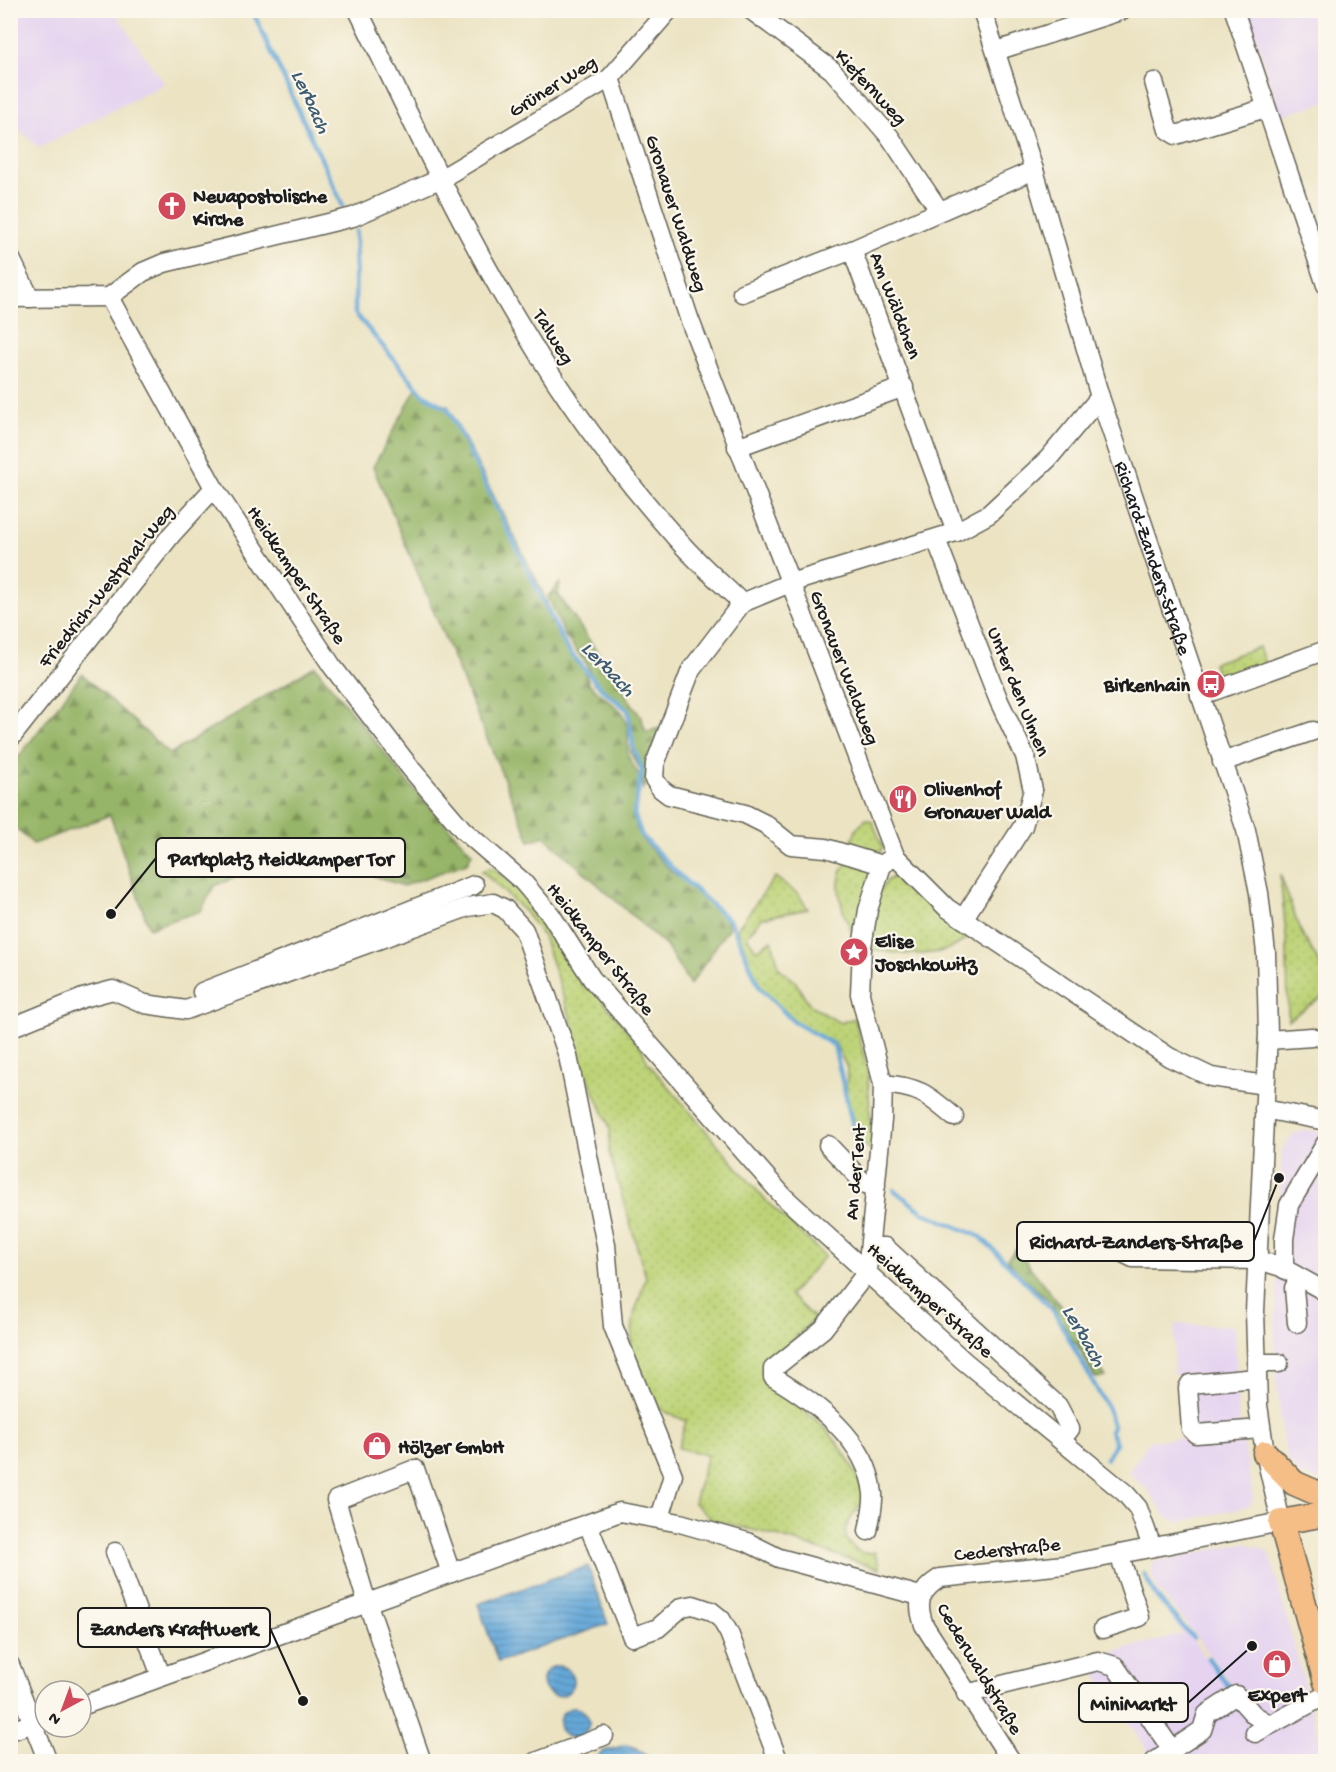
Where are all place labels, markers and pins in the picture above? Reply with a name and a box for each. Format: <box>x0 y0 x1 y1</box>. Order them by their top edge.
place label: Neuapostolische Kirche <box>192 187 328 233</box>
church icon: Neuapostolische Kirche <box>156 190 188 222</box>
bus stop icon: Birkenhain <box>1195 668 1227 700</box>
place label: Birkenhain <box>1103 676 1190 699</box>
place label: Olivenhof Gronauer Wald <box>924 780 1053 826</box>
restaurant icon: Olivenhof Gronauer Wald <box>887 783 919 815</box>
callout: Parkplatz Heidkamper Tor <box>156 838 405 877</box>
place label: Elise Joschkowitz <box>874 932 978 978</box>
place icon: Elise Joschkowitz <box>838 936 870 968</box>
callout: Richard-Zanders-Straße <box>1017 1222 1254 1261</box>
shop icon: Hölzer GmbH <box>361 1430 393 1462</box>
place label: Hölzer GmbH <box>398 1438 505 1461</box>
callout: Zanders Kraftwerk <box>78 1608 270 1647</box>
shop icon: Expert <box>1261 1648 1293 1680</box>
callout: MiniMarkt <box>1079 1683 1188 1722</box>
place label: Expert <box>1248 1686 1308 1709</box>

